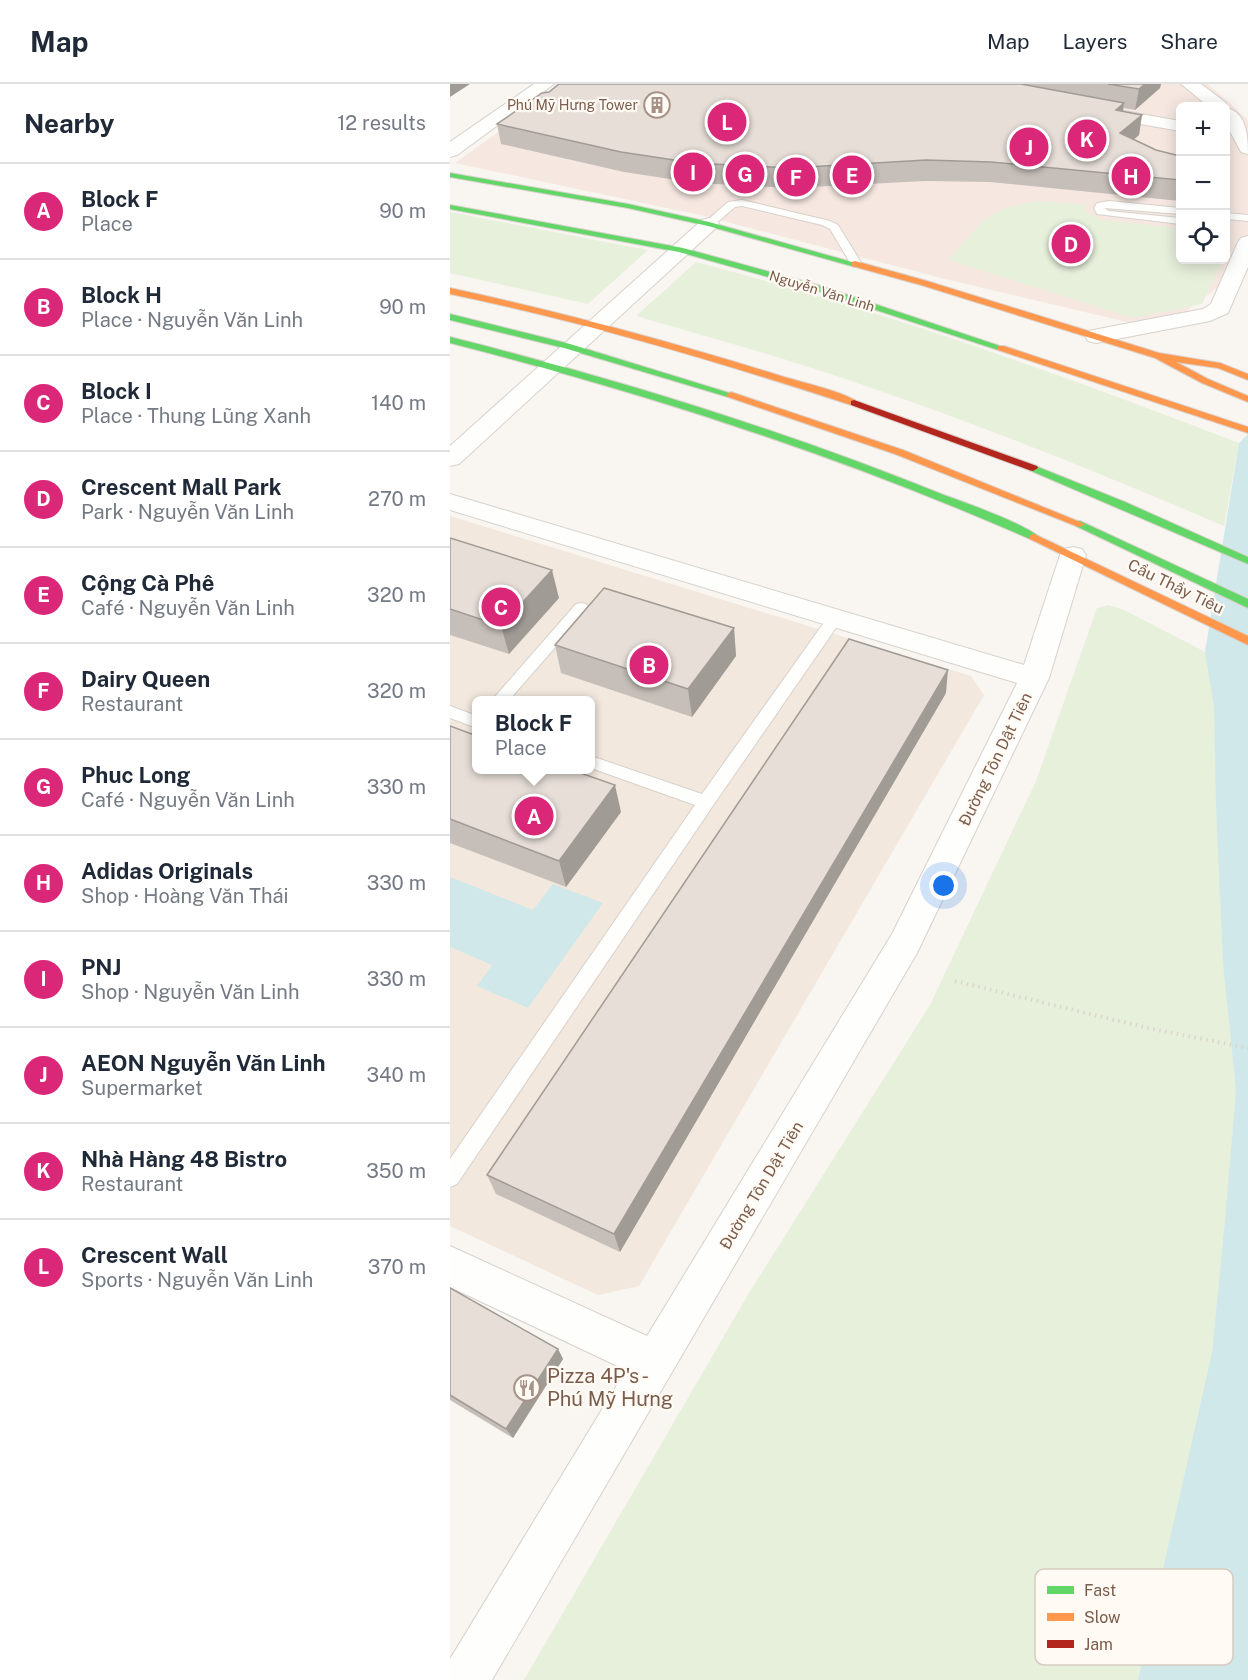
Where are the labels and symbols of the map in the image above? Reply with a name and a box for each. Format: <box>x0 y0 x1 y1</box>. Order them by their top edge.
building icon: Phú Mỹ Hưng Tower <box>642 90 672 120</box>
place label: Phú Mỹ Hưng Tower <box>507 97 638 113</box>
pin: L <box>708 99 746 144</box>
pin: K <box>1068 116 1106 162</box>
pin: J <box>1010 124 1048 170</box>
pin: I <box>674 150 712 194</box>
pin: G <box>726 152 764 196</box>
pin: E <box>832 152 872 197</box>
pin: F <box>776 154 816 200</box>
pin: H <box>1112 154 1150 199</box>
pin: D <box>1052 222 1090 266</box>
street label: Nguyễn Văn Linh <box>767 267 877 315</box>
street label: Cầu Thầy Tiêu <box>1125 555 1227 618</box>
pin: C <box>482 584 520 630</box>
pin: B <box>630 642 668 688</box>
street label: Đường Tôn Dật Tiên <box>955 689 1036 829</box>
pin: A <box>514 794 554 838</box>
your location <box>929 871 958 900</box>
street label: Đường Tôn Dật Tiên <box>716 1118 807 1253</box>
place label: Pizza 4P's - Phú Mỹ Hưng <box>547 1364 673 1411</box>
restaurant icon: Pizza 4P's - Phú Mỹ Hưng <box>512 1373 542 1403</box>
legend <box>1035 1569 1233 1665</box>
text: Fast <box>1084 1581 1116 1600</box>
text: Slow <box>1084 1608 1121 1627</box>
text: Jam <box>1084 1635 1113 1654</box>

